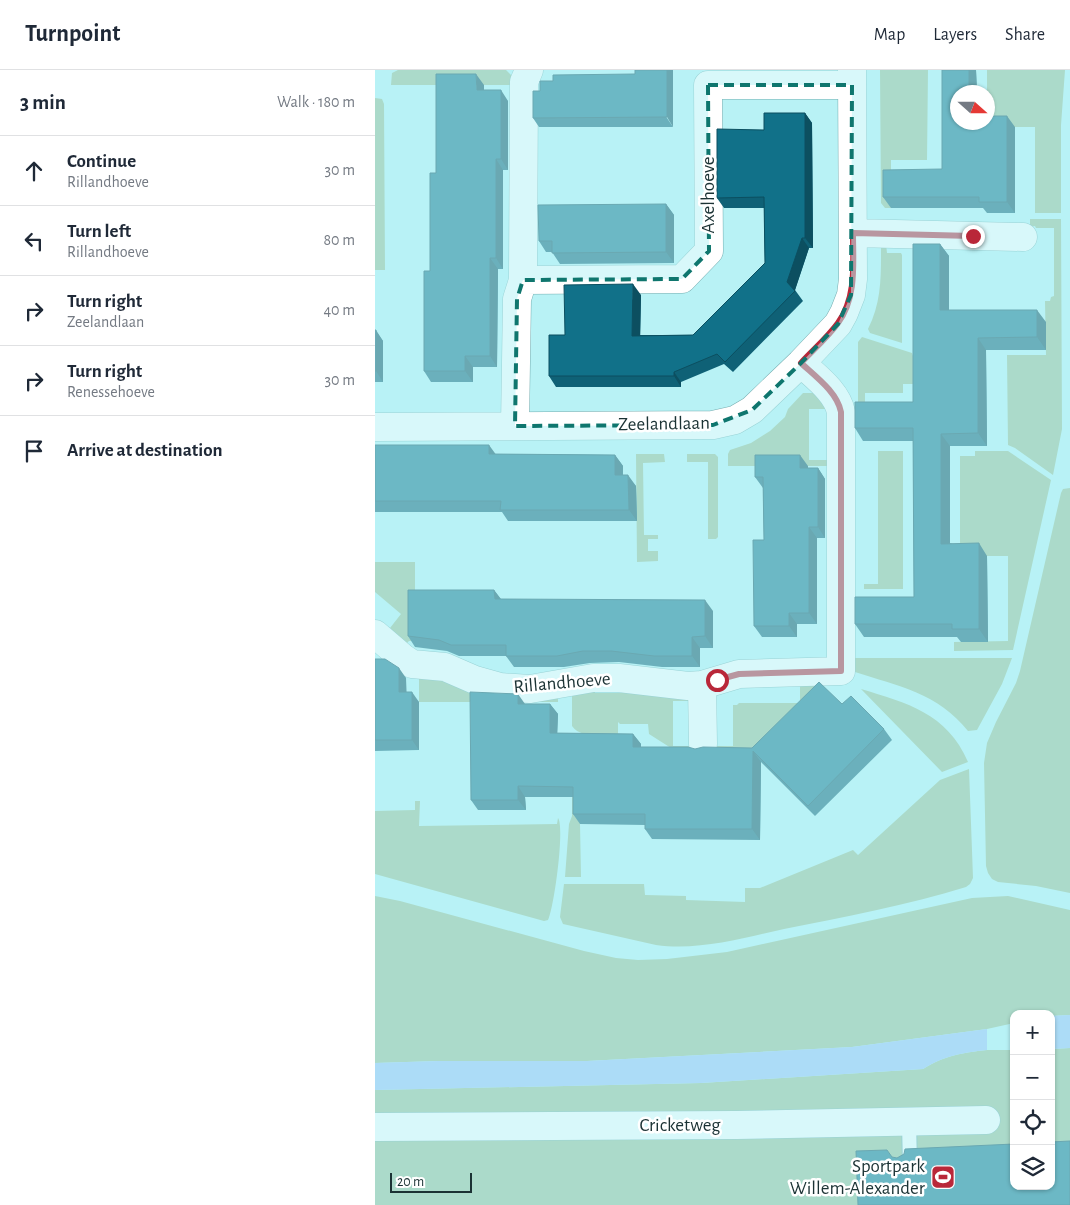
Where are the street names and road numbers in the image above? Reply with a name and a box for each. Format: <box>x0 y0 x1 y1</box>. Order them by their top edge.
street label: Axelhoeve <box>699 157 718 233</box>
street label: Zeelandlaan <box>618 414 710 434</box>
street label: Rillandhoeve <box>513 669 611 697</box>
street label: Cricketweg <box>639 1116 721 1135</box>

